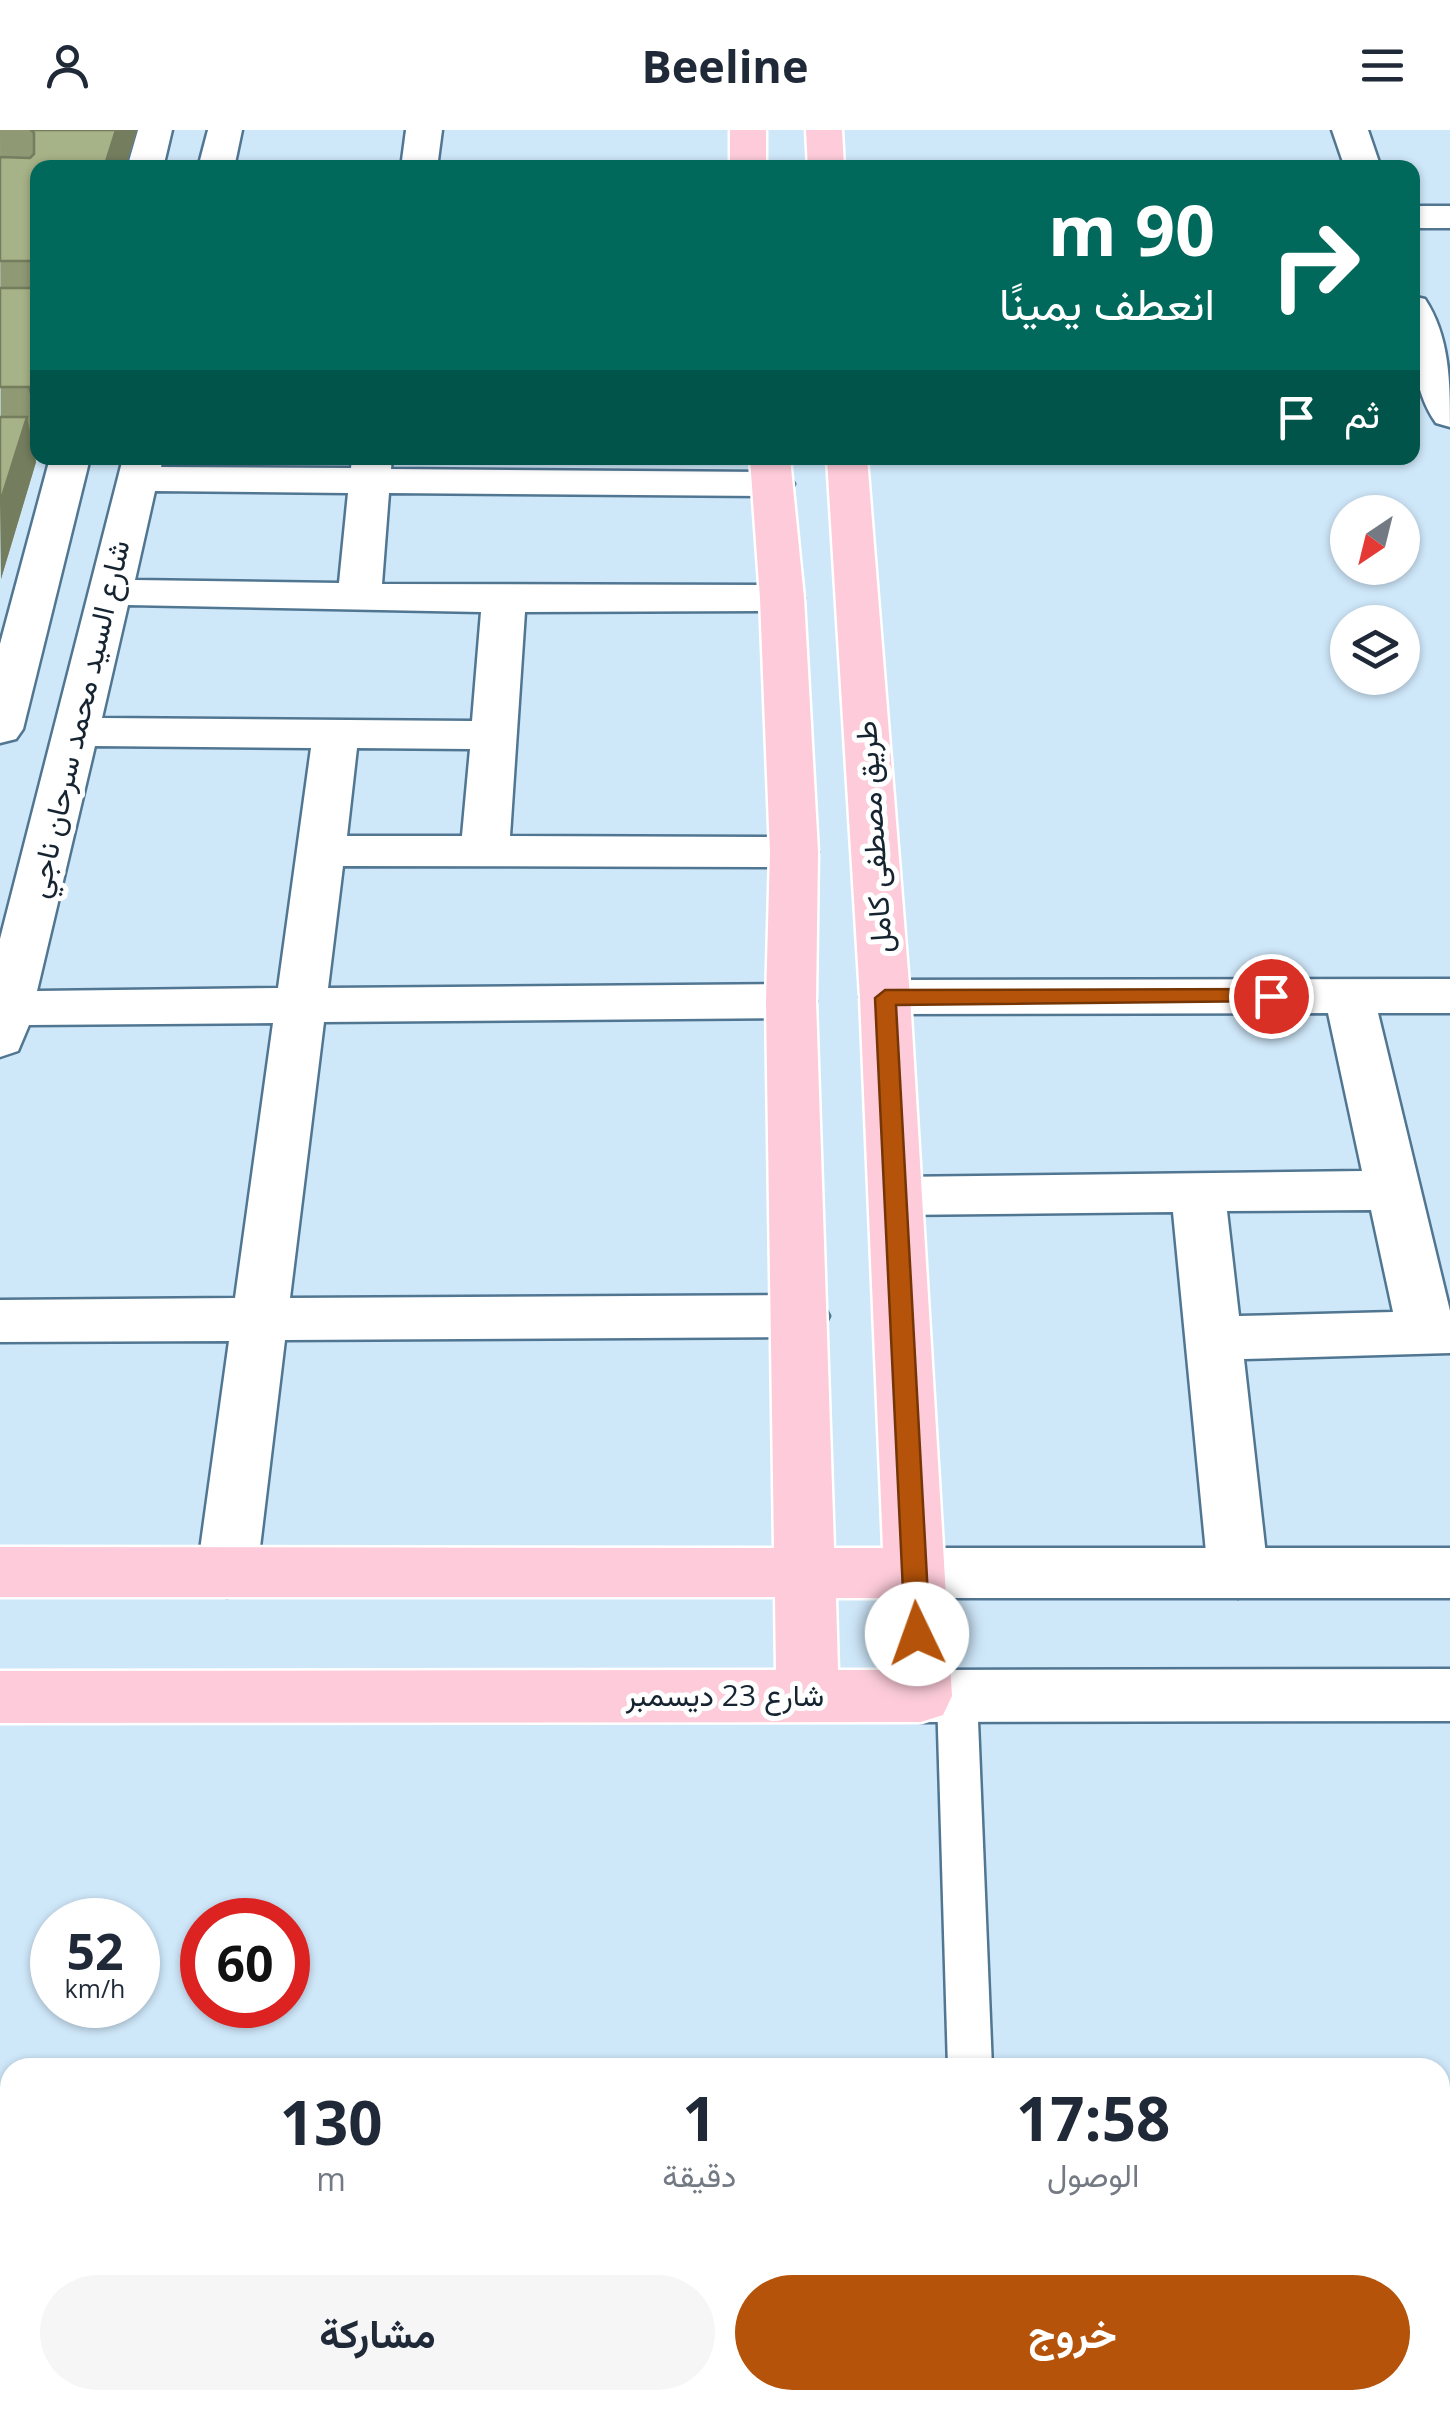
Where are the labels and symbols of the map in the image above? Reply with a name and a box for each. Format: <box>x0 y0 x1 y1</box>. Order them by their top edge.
north arrow <box>1330 495 1420 585</box>
street label: شارع السيد محمد سرحان ناجي <box>16 536 144 903</box>
street label: طريق مصطفى كامل <box>844 720 901 955</box>
pin <box>1229 954 1314 1039</box>
position arrow <box>865 1582 969 1686</box>
street label: شارع 23 ديسمبر <box>625 1674 824 1716</box>
speed limit sign: 60 <box>180 1898 310 2028</box>

